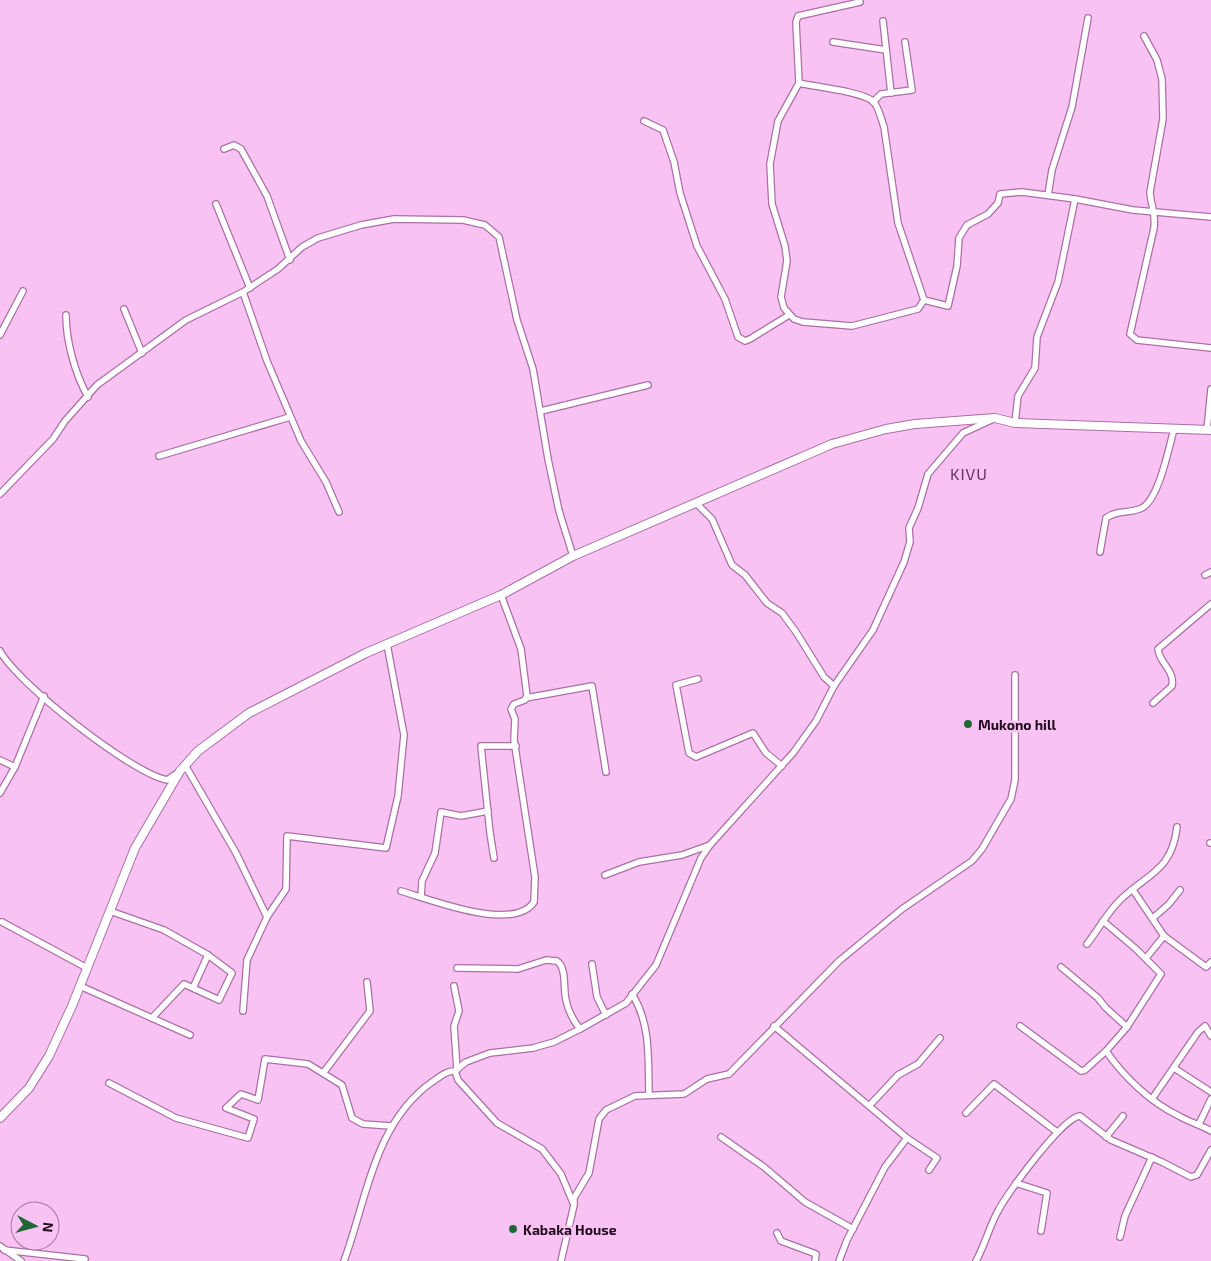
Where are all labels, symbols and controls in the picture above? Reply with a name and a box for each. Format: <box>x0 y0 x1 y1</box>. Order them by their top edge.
district label: KIVU <box>950 464 988 483</box>
place label: Mukono hill <box>978 716 1057 733</box>
marker: Mukono hill <box>962 718 974 730</box>
north arrow <box>10 1201 60 1251</box>
text: N <box>39 1221 57 1233</box>
place label: Kabaka House <box>523 1221 617 1238</box>
marker: Kabaka House <box>507 1223 519 1235</box>

